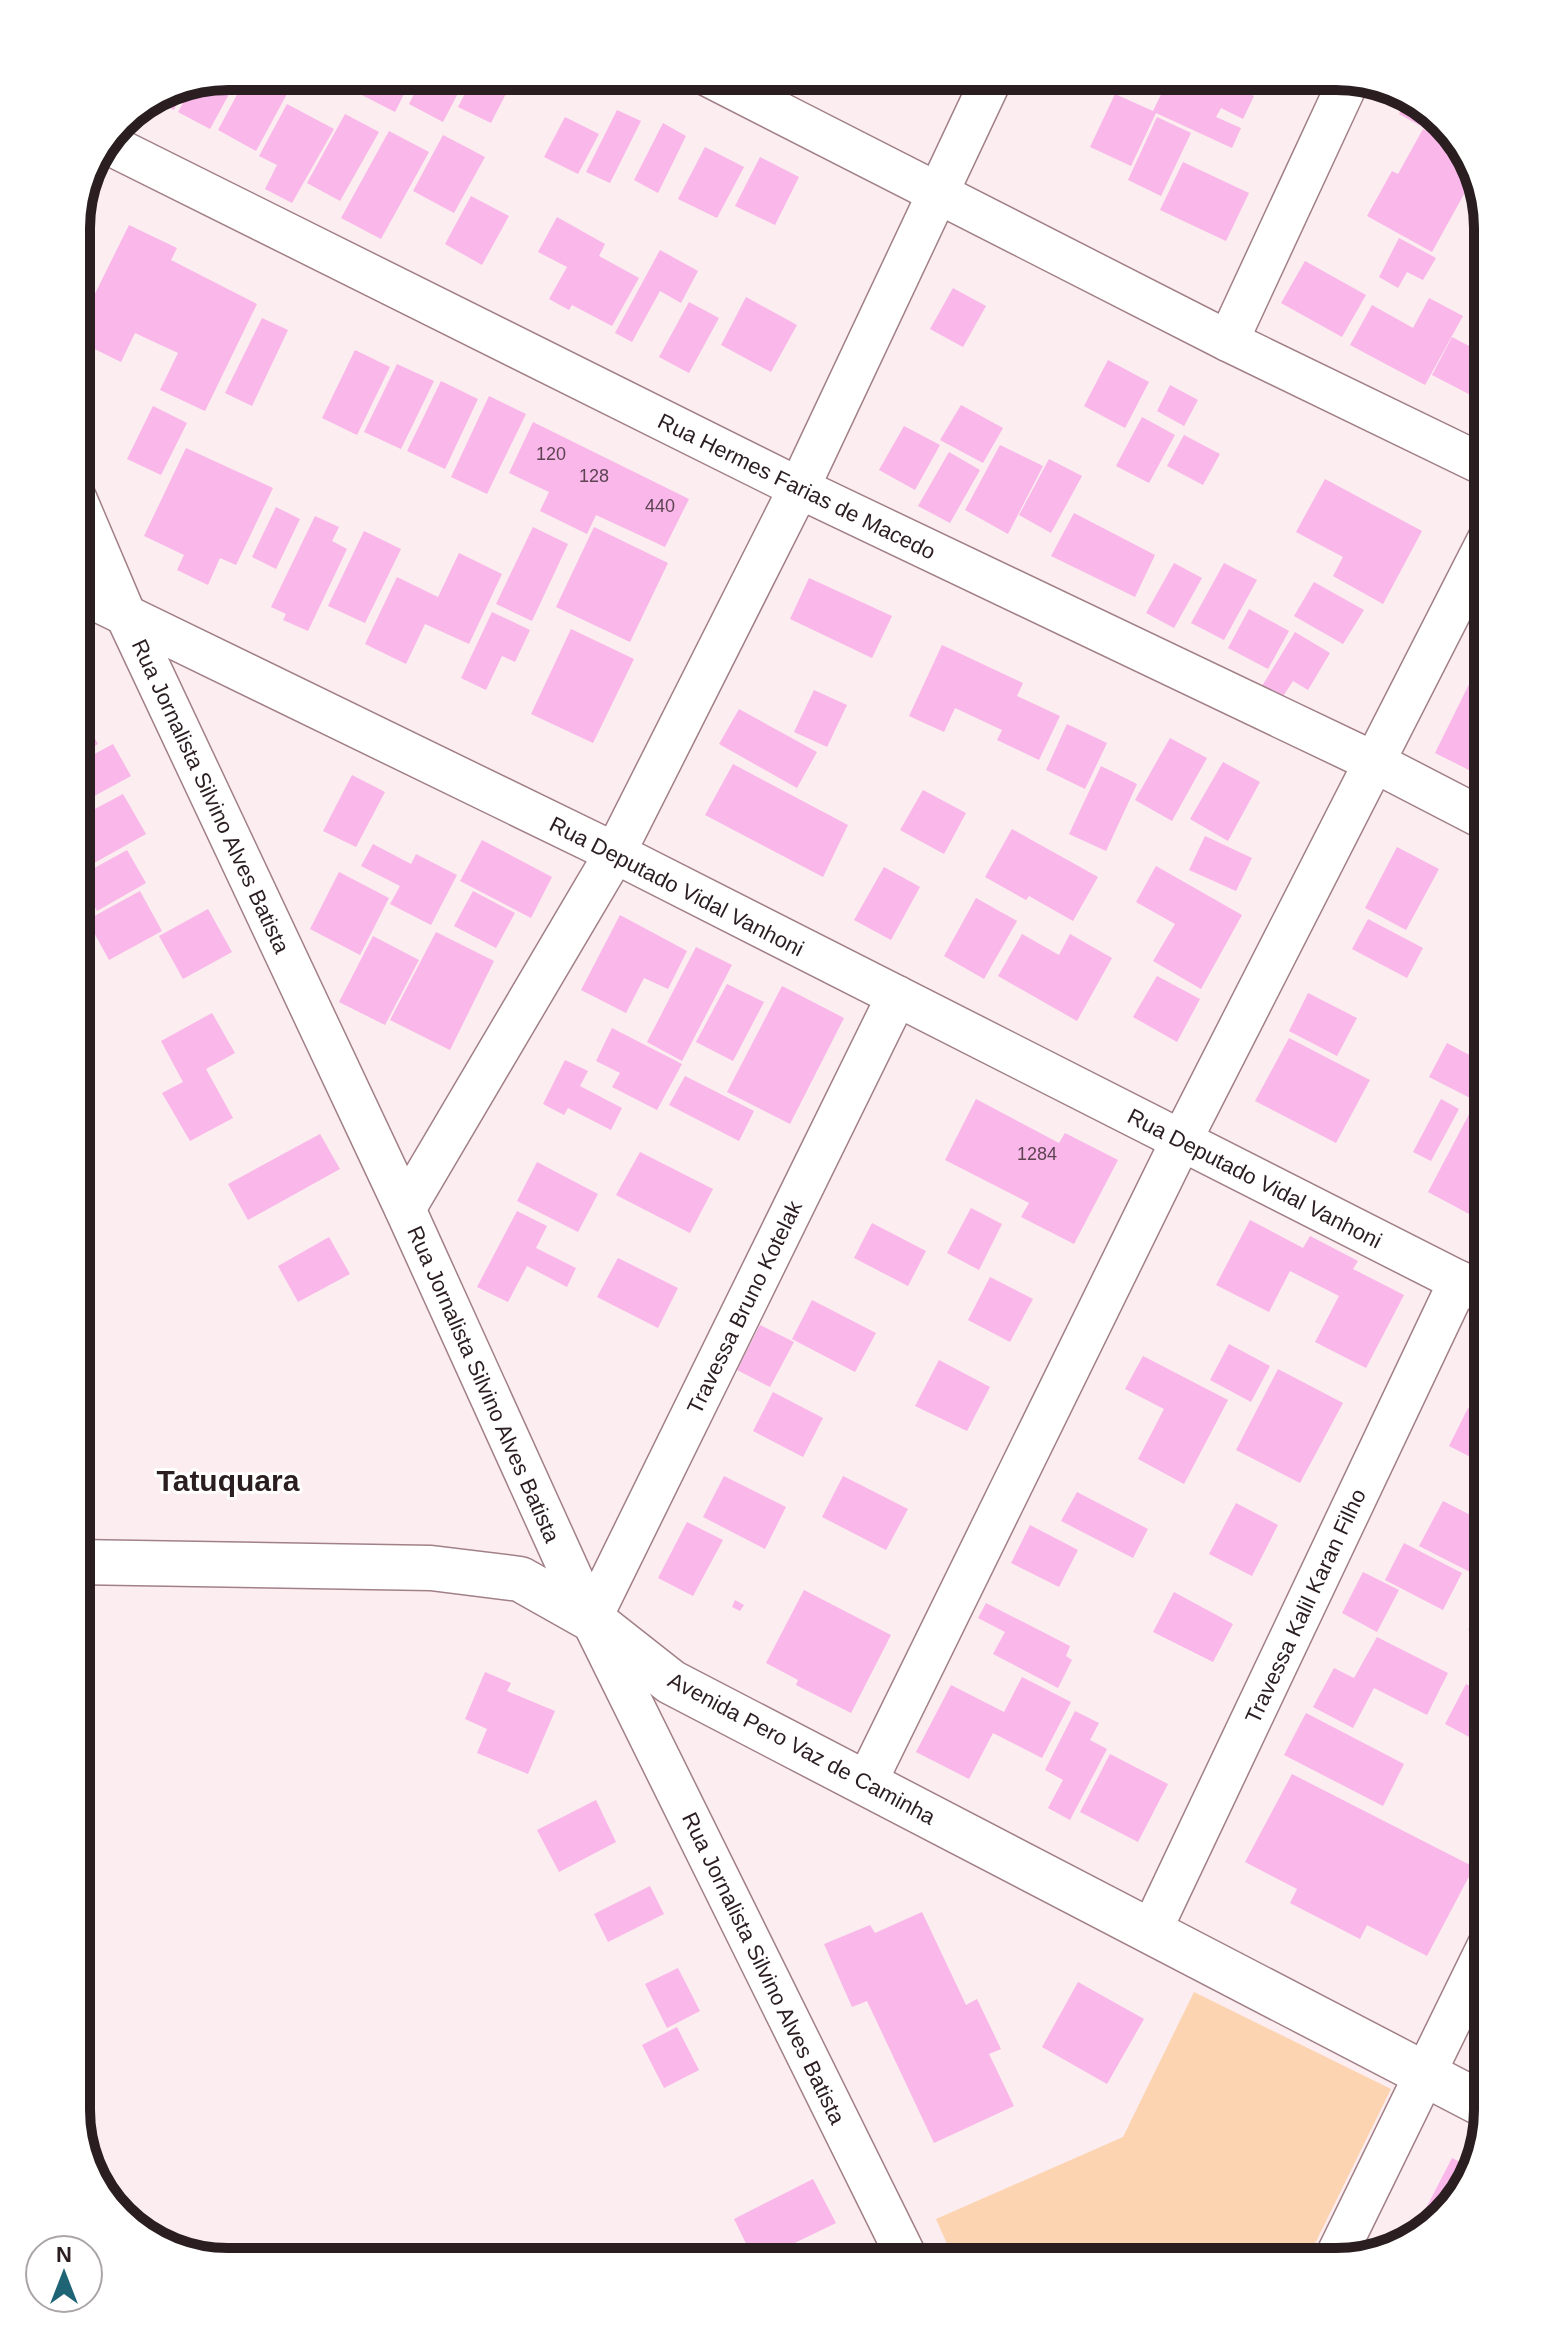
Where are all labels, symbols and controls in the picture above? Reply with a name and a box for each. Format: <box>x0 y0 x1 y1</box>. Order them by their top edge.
street label: Rua Hermes Farias de Macedo <box>654 408 940 565</box>
house number: 120 <box>536 444 566 464</box>
house number: 128 <box>579 466 609 486</box>
house number: 440 <box>645 496 675 516</box>
street label: Rua Jornalista Silvino Alves Batista <box>127 635 295 958</box>
street label: Rua Deputado Vidal Vanhoni <box>546 811 808 962</box>
street label: Rua Deputado Vidal Vanhoni <box>1124 1103 1386 1254</box>
house number: 1284 <box>1017 1144 1057 1164</box>
street label: Travessa Bruno Kotelak <box>682 1196 807 1418</box>
street label: Rua Jornalista Silvino Alves Batista <box>402 1222 565 1547</box>
district label: Tatuquara <box>157 1464 300 1497</box>
street label: Travessa Kalil Karan Filho <box>1240 1485 1371 1727</box>
street label: Avenida Pero Vaz de Caminha <box>664 1667 940 1830</box>
street label: Rua Jornalista Silvino Alves Batista <box>677 1808 850 2129</box>
north arrow <box>24 2234 104 2314</box>
text: N <box>56 2242 72 2267</box>

